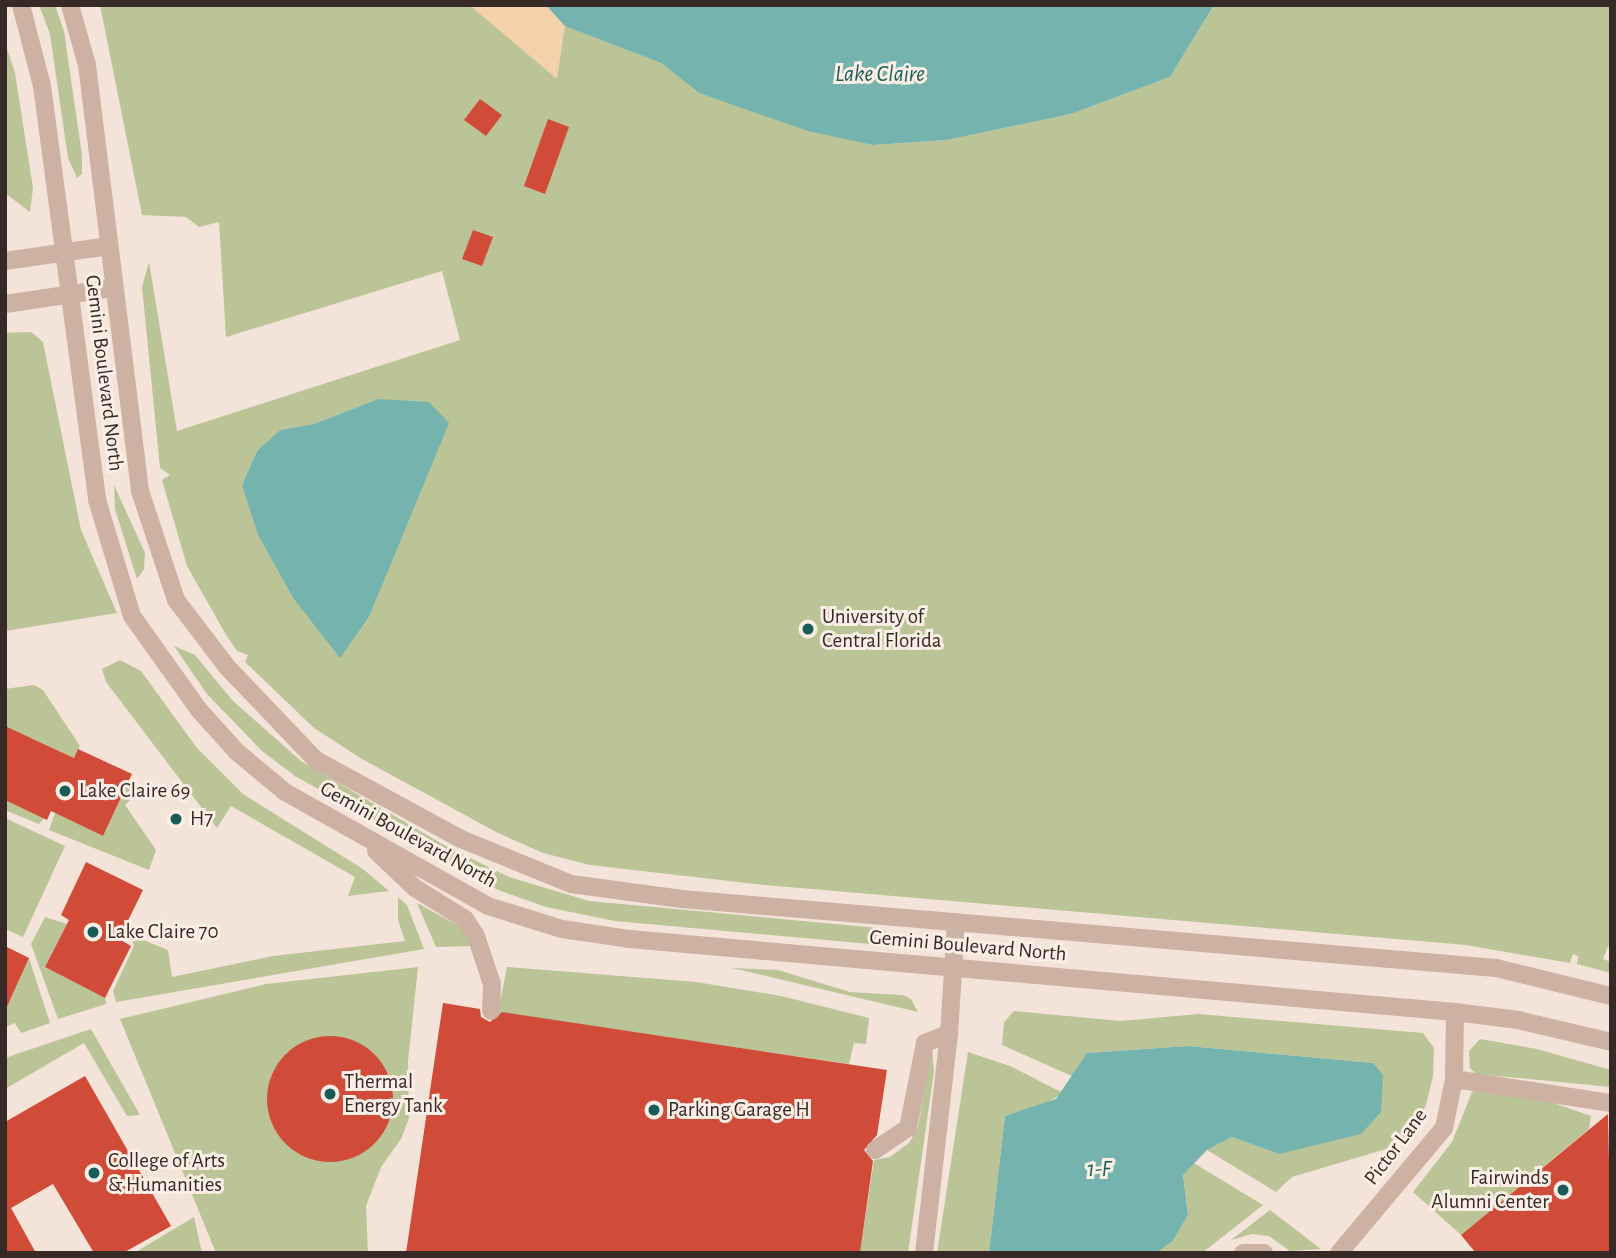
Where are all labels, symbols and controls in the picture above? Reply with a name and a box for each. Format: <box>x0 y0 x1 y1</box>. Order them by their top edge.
water label: Lake Claire <box>835 61 925 89</box>
street label: Gemini Boulevard North <box>79 273 129 473</box>
place label: University of Central Florida <box>822 604 941 654</box>
marker: University of Central Florida <box>800 621 816 637</box>
street label: Gemini Boulevard North <box>315 776 501 894</box>
place label: Lake Claire 69 <box>79 778 190 804</box>
marker: Lake Claire 69 <box>57 783 73 799</box>
place label: H7 <box>190 806 213 832</box>
marker: H7 <box>168 811 184 827</box>
place label: Lake Claire 70 <box>107 919 218 945</box>
marker: Lake Claire 70 <box>85 924 101 940</box>
street label: Gemini Boulevard North <box>868 925 1068 967</box>
place label: Thermal Energy Tank <box>344 1069 443 1119</box>
marker: Thermal Energy Tank <box>322 1086 338 1102</box>
place label: Parking Garage H <box>668 1097 810 1123</box>
marker: Parking Garage H <box>646 1102 662 1118</box>
street label: Pictor Lane <box>1359 1104 1433 1190</box>
place label: College of Arts & Humanities <box>108 1148 225 1198</box>
water label: 1-F <box>1087 1156 1111 1184</box>
marker: College of Arts & Humanities <box>86 1165 102 1181</box>
place label: Fairwinds Alumni Center <box>1431 1165 1549 1215</box>
marker: Fairwinds Alumni Center <box>1555 1182 1571 1198</box>

